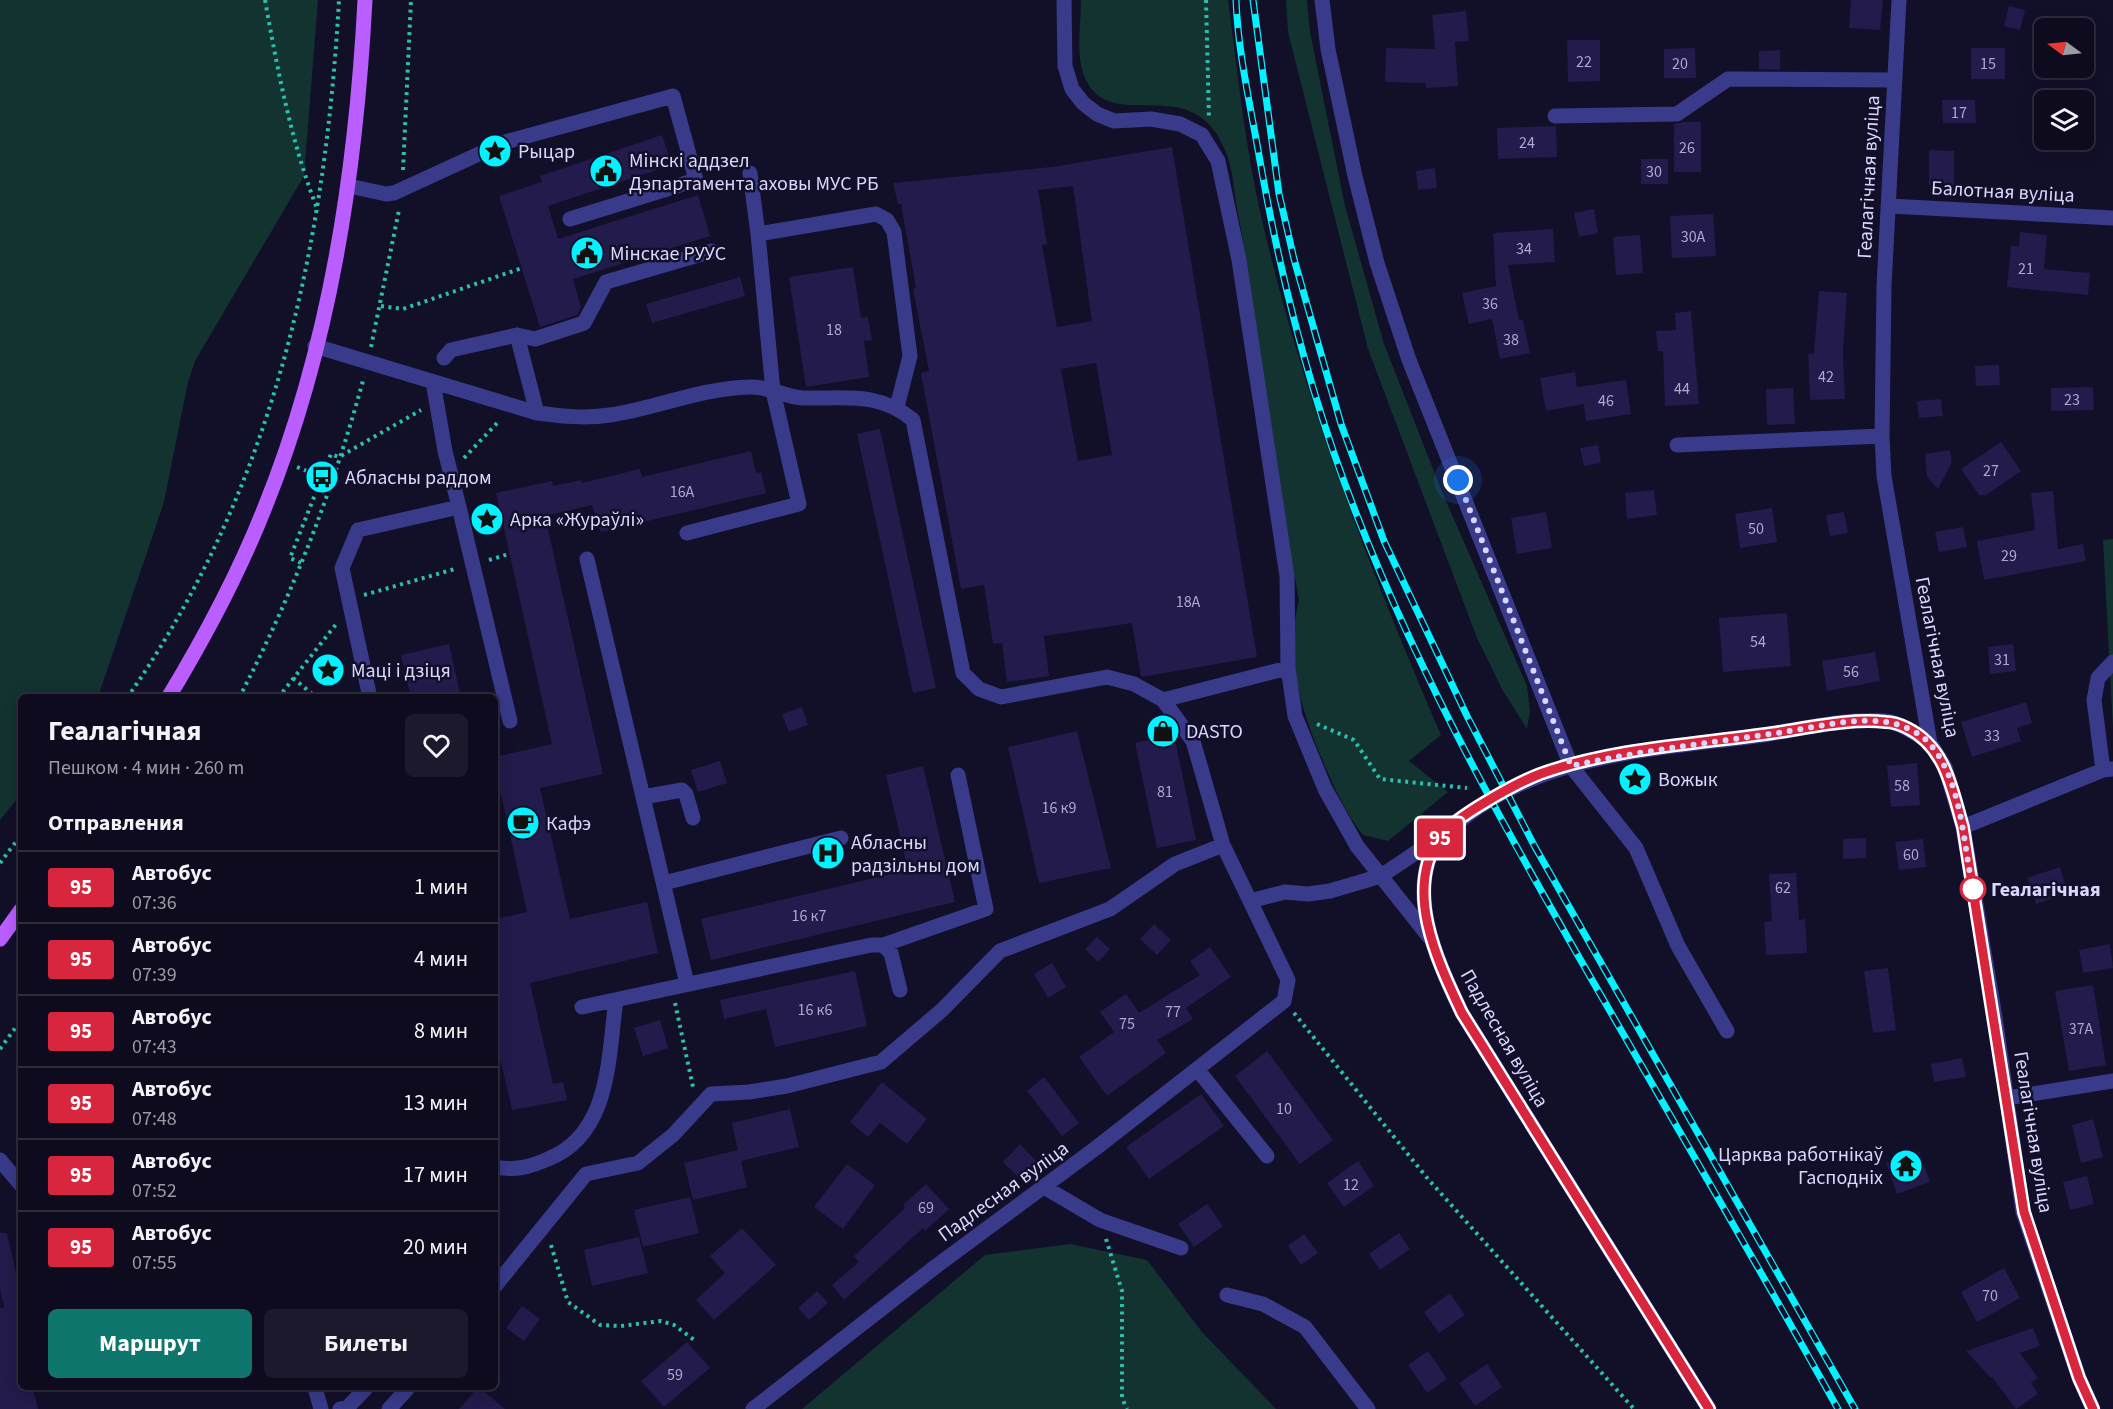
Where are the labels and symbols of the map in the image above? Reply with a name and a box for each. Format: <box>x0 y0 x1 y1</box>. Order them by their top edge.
north arrow <box>2034 18 2094 78</box>
house number: 22 <box>1576 51 1592 73</box>
house number: 20 <box>1672 53 1688 75</box>
house number: 15 <box>1980 53 1996 75</box>
street label: Геалагічная вуліца <box>1851 95 1887 259</box>
house number: 17 <box>1951 102 1967 124</box>
house number: 24 <box>1519 132 1535 154</box>
place icon: Рыцар <box>477 133 513 169</box>
house number: 26 <box>1679 137 1695 159</box>
place label: Рыцар <box>518 138 575 166</box>
place label: Мінскі аддзел Дэпартамента аховы МУС РБ <box>629 147 879 198</box>
public building icon: Мінскі аддзел Дэпартамента аховы МУС РБ <box>588 153 624 189</box>
house number: 30 <box>1646 161 1662 183</box>
street label: Балотная вуліца <box>1930 174 2075 210</box>
house number: 30А <box>1681 226 1706 248</box>
public building icon: Мінскае РУУС <box>569 235 605 271</box>
house number: 34 <box>1516 238 1532 260</box>
place label: Мінскае РУУС <box>610 240 726 268</box>
house number: 21 <box>2018 258 2034 280</box>
house number: 36 <box>1482 293 1498 315</box>
house number: 18 <box>826 319 842 341</box>
house number: 38 <box>1503 329 1519 351</box>
house number: 42 <box>1818 366 1834 388</box>
house number: 44 <box>1674 378 1690 400</box>
house number: 23 <box>2064 389 2080 411</box>
house number: 46 <box>1598 390 1614 412</box>
bus stop icon: Абласны раддом <box>304 459 340 495</box>
house number: 27 <box>1983 460 1999 482</box>
place label: Абласны раддом <box>345 464 492 492</box>
your location <box>1443 465 1473 495</box>
house number: 16А <box>670 481 695 503</box>
place icon: Арка «Жураўлі» <box>469 501 505 537</box>
place label: Арка «Жураўлі» <box>510 506 644 534</box>
house number: 50 <box>1748 518 1764 540</box>
house number: 29 <box>2001 545 2017 567</box>
street label: Геалагічная вуліца <box>1908 574 1966 740</box>
house number: 18А <box>1176 591 1201 613</box>
house number: 54 <box>1750 631 1766 653</box>
house number: 31 <box>1994 649 2010 671</box>
place icon: Маці і дзіця <box>310 652 346 688</box>
place label: Маці і дзіця <box>351 657 451 685</box>
house number: 56 <box>1843 661 1859 683</box>
shop icon: DASTO <box>1145 713 1181 749</box>
place label: DASTO <box>1186 718 1243 746</box>
house number: 33 <box>1984 725 2000 747</box>
place icon: Вожык <box>1617 761 1653 797</box>
place label: Вожык <box>1658 766 1718 794</box>
house number: 58 <box>1894 775 1910 797</box>
house number: 81 <box>1157 781 1173 803</box>
house number: 16 к9 <box>1042 797 1077 819</box>
cafe icon: Кафэ <box>505 805 541 841</box>
place label: Кафэ <box>546 810 591 838</box>
line badge: 95 <box>1413 818 1467 858</box>
place label: Абласны радзільны дом <box>851 829 980 880</box>
hospital icon: Абласны радзільны дом <box>810 835 846 871</box>
house number: 60 <box>1903 844 1919 866</box>
marker: Геалагічная <box>1960 876 1986 902</box>
place label: Геалагічная <box>1991 876 2101 904</box>
house number: 62 <box>1775 877 1791 899</box>
house number: 16 к7 <box>792 905 827 927</box>
street label: Падлесная вуліца <box>1453 964 1555 1113</box>
house number: 16 к6 <box>798 999 833 1021</box>
house number: 77 <box>1165 1001 1181 1023</box>
house number: 75 <box>1119 1013 1135 1035</box>
house number: 37А <box>2069 1018 2094 1040</box>
street label: Геалагічная вуліца <box>2006 1049 2060 1215</box>
house number: 10 <box>1276 1098 1292 1120</box>
street label: Падлесная вуліца <box>932 1135 1075 1249</box>
place label: Царква работнікаў Гасподніх <box>1718 1141 1884 1192</box>
temple icon: Царква работнікаў Гасподніх <box>1888 1148 1924 1184</box>
house number: 12 <box>1343 1174 1359 1196</box>
house number: 69 <box>918 1197 934 1219</box>
house number: 70 <box>1982 1285 1998 1307</box>
house number: 59 <box>667 1364 683 1386</box>

